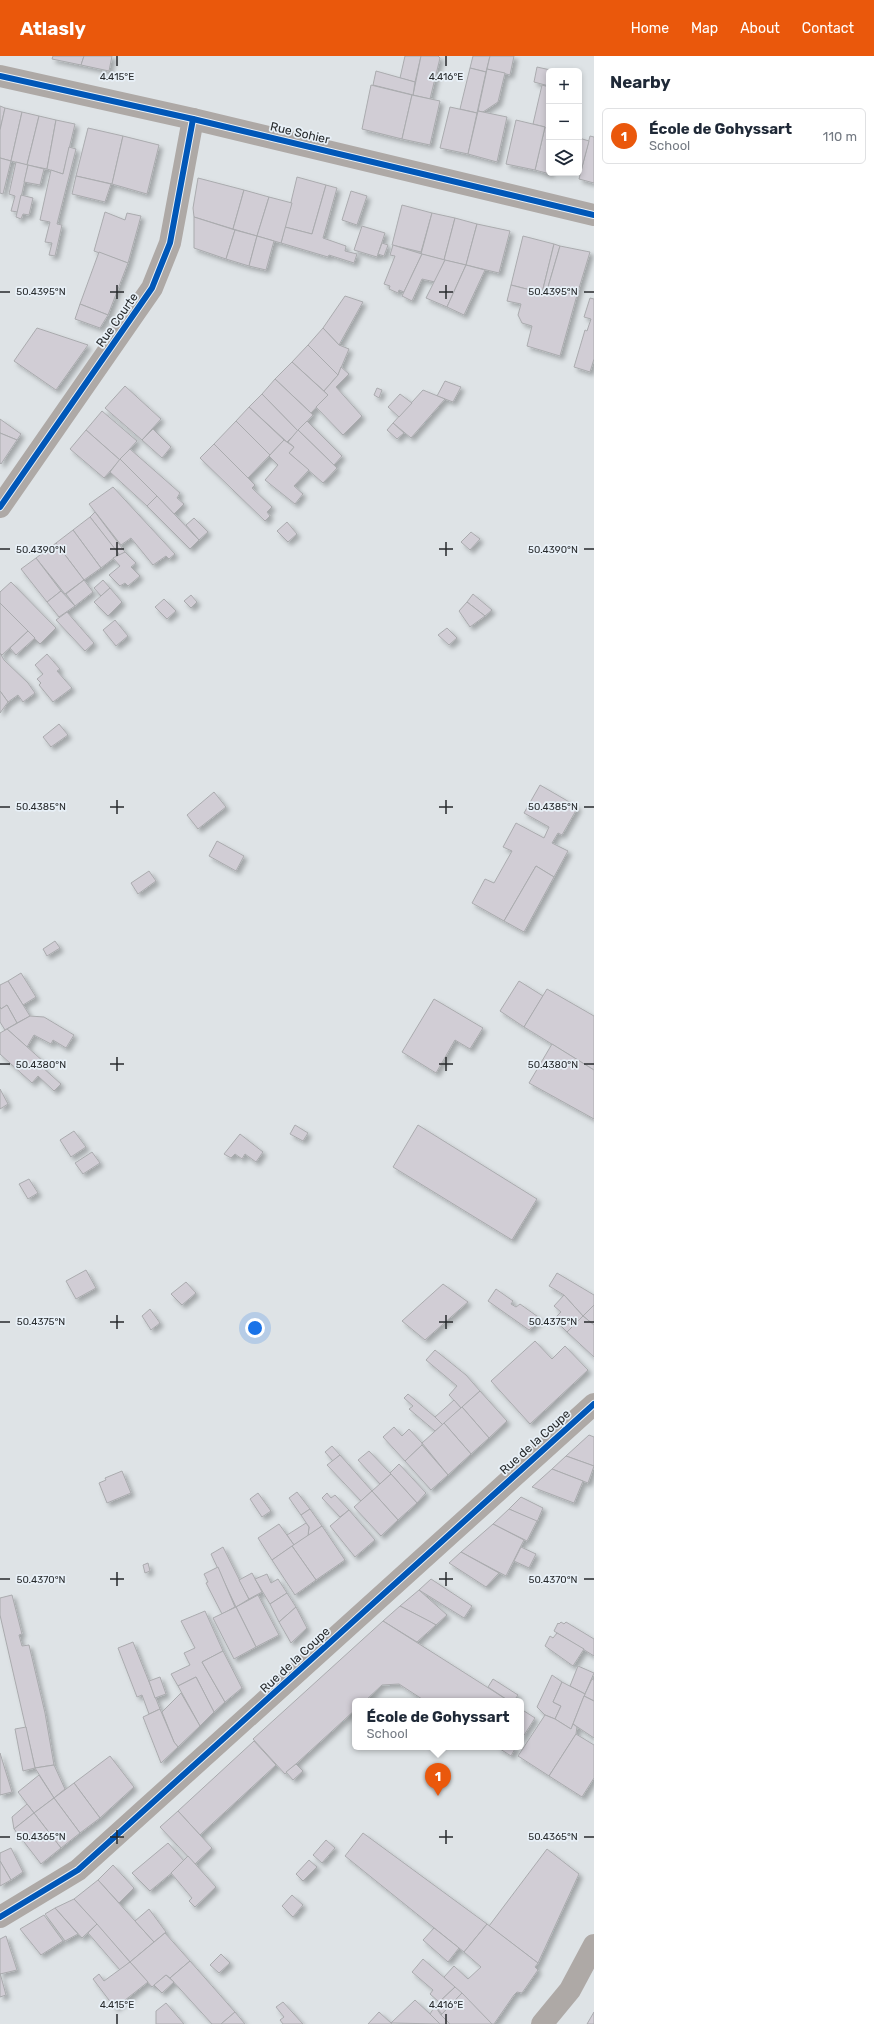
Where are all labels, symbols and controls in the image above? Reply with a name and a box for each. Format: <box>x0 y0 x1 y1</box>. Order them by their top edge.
text: Atlasly <box>20 17 86 40</box>
text: Home <box>631 20 669 37</box>
text: Map <box>691 20 718 37</box>
text: About <box>740 20 780 37</box>
text: Contact <box>802 20 854 37</box>
map controls <box>546 68 582 176</box>
button: + <box>546 68 582 104</box>
text: 4.415°E <box>100 71 134 83</box>
text: 4.416°E <box>429 71 463 83</box>
text: Nearby <box>610 72 671 92</box>
button: − <box>546 104 582 140</box>
street label: Rue Sohier <box>269 119 332 147</box>
text: École de Gohyssart <box>649 120 792 138</box>
text: 1 <box>621 129 627 144</box>
text: 110 m <box>823 129 857 144</box>
text: School <box>649 138 690 153</box>
button: layers <box>546 140 582 176</box>
text: 50.4395°N <box>16 286 66 298</box>
text: 50.4395°N <box>528 286 578 298</box>
street label: Rue Courte <box>93 290 141 350</box>
text: 50.4390°N <box>16 544 66 556</box>
text: 50.4390°N <box>528 544 578 556</box>
text: 50.4385°N <box>16 801 66 813</box>
text: 50.4385°N <box>528 801 578 813</box>
text: 50.4380°N <box>16 1059 66 1071</box>
text: 50.4380°N <box>528 1059 578 1071</box>
text: 50.4375°N <box>17 1316 65 1328</box>
text: 50.4375°N <box>529 1316 577 1328</box>
your location <box>245 1318 265 1338</box>
street label: Rue de la Coupe <box>497 1407 573 1477</box>
text: 50.4370°N <box>16 1574 66 1586</box>
text: 50.4370°N <box>528 1574 578 1586</box>
street label: Rue de la Coupe <box>257 1624 333 1696</box>
popup <box>352 1698 524 1750</box>
text: École de Gohyssart <box>367 1708 509 1726</box>
text: School <box>367 1726 408 1741</box>
pin: 1 <box>425 1763 451 1796</box>
text: 50.4365°N <box>16 1831 66 1843</box>
text: 50.4365°N <box>528 1831 578 1843</box>
text: 4.415°E <box>100 1999 134 2011</box>
text: 4.416°E <box>429 1999 463 2011</box>

